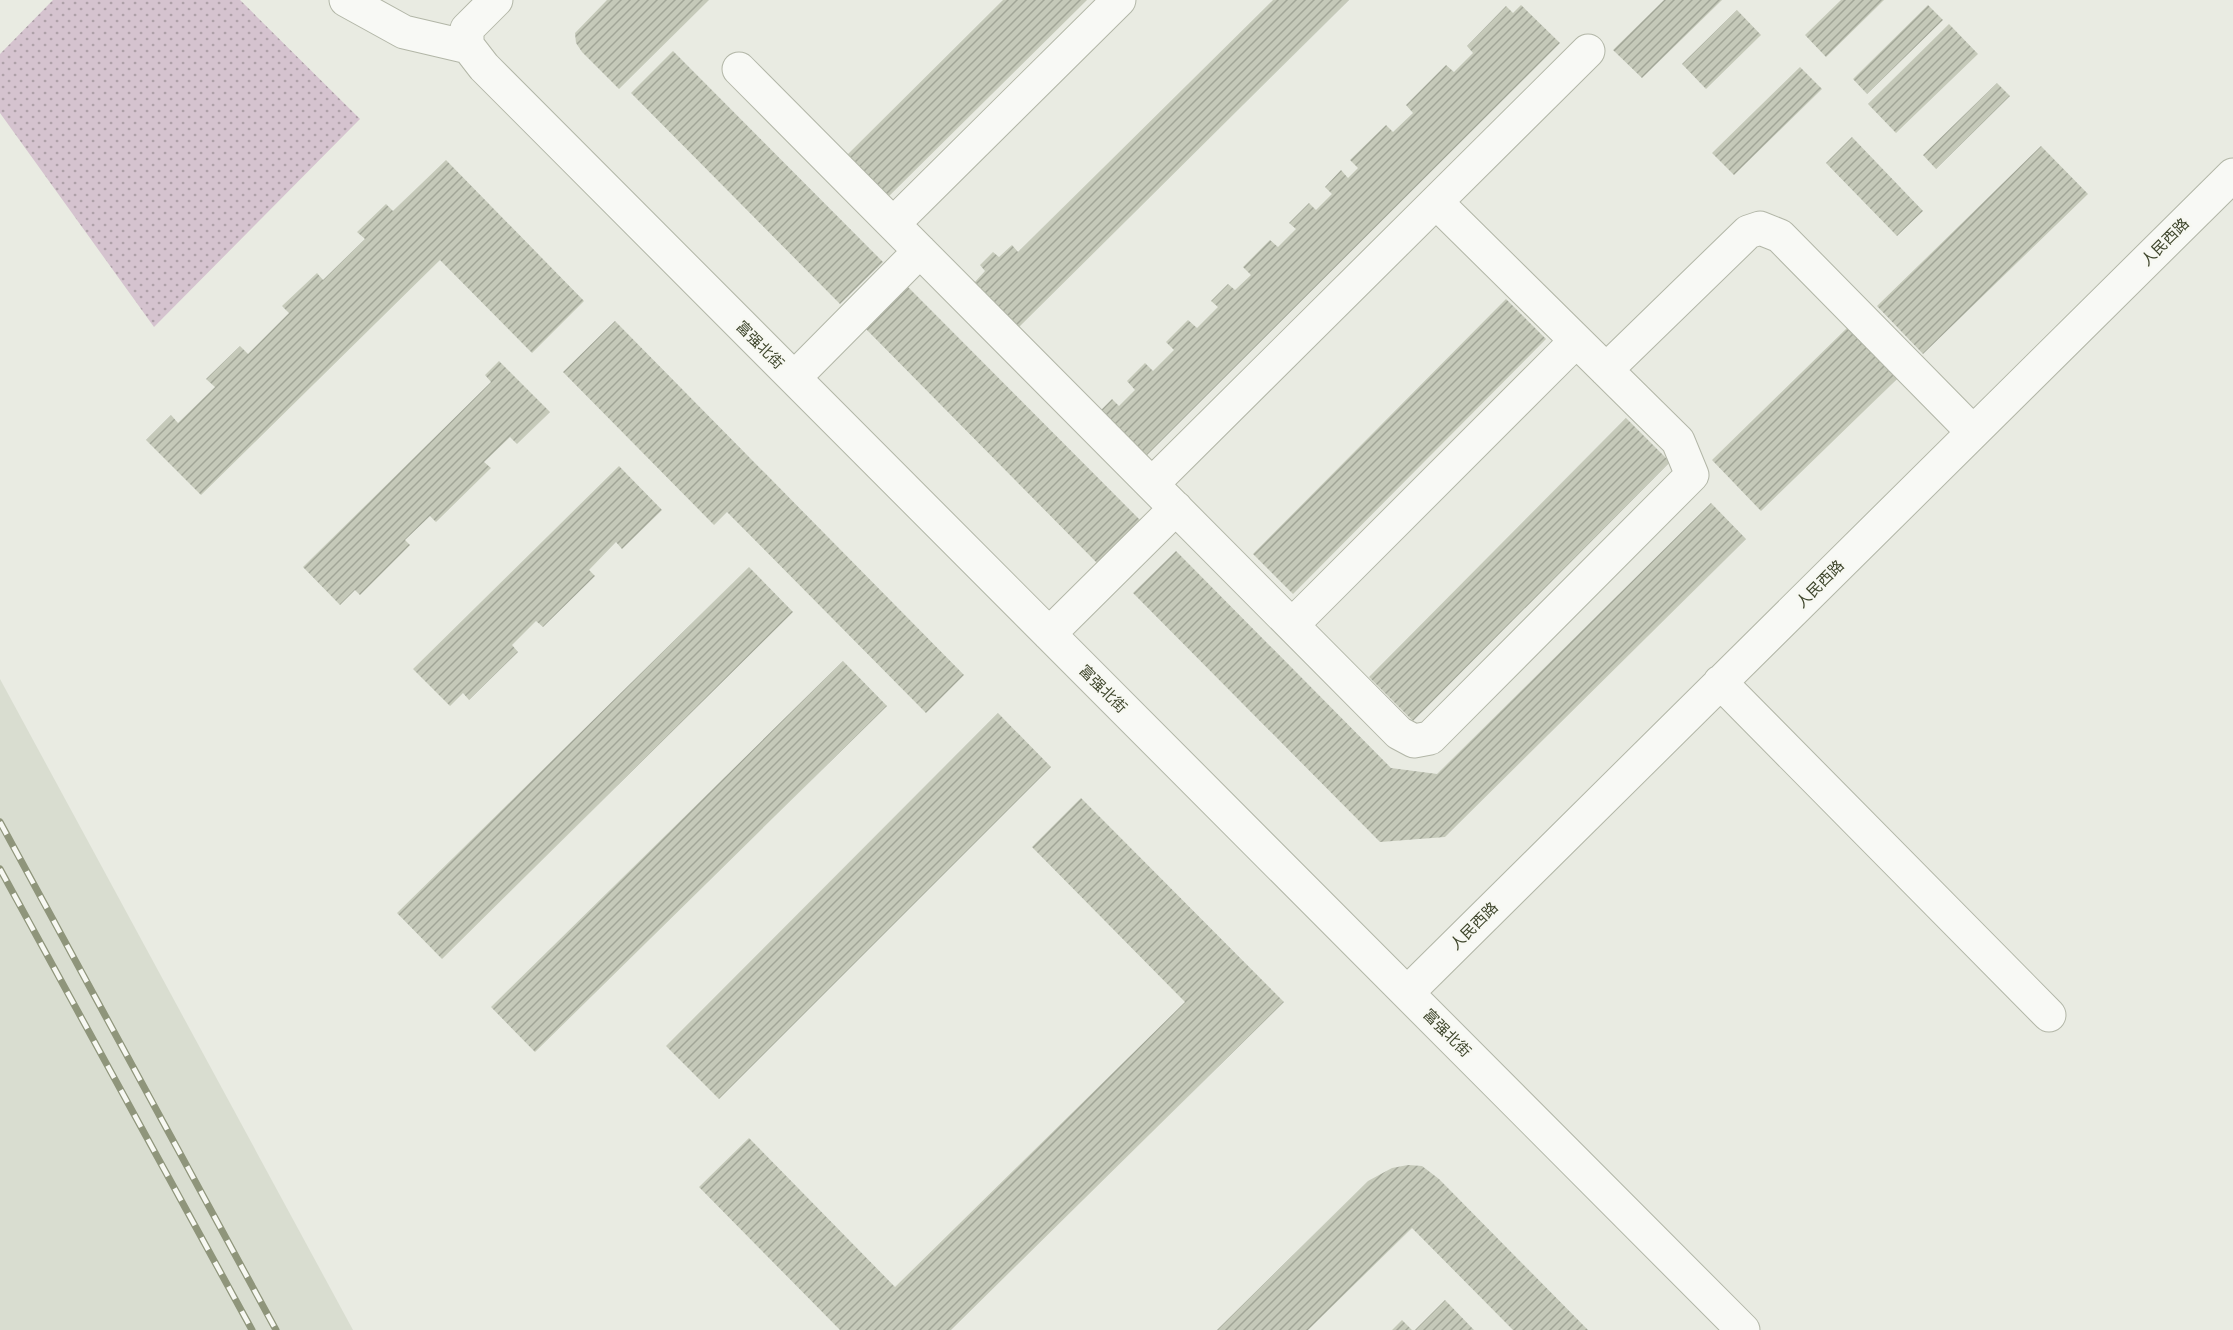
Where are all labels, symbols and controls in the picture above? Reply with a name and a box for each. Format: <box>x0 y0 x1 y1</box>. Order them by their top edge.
street label: 人民西路 <box>2137 214 2193 270</box>
street label: 富强北街 <box>732 317 788 373</box>
street label: 人民西路 <box>1792 556 1848 612</box>
street label: 富强北街 <box>1075 661 1131 717</box>
street label: 人民西路 <box>1446 898 1502 954</box>
street label: 富强北街 <box>1419 1005 1475 1061</box>

